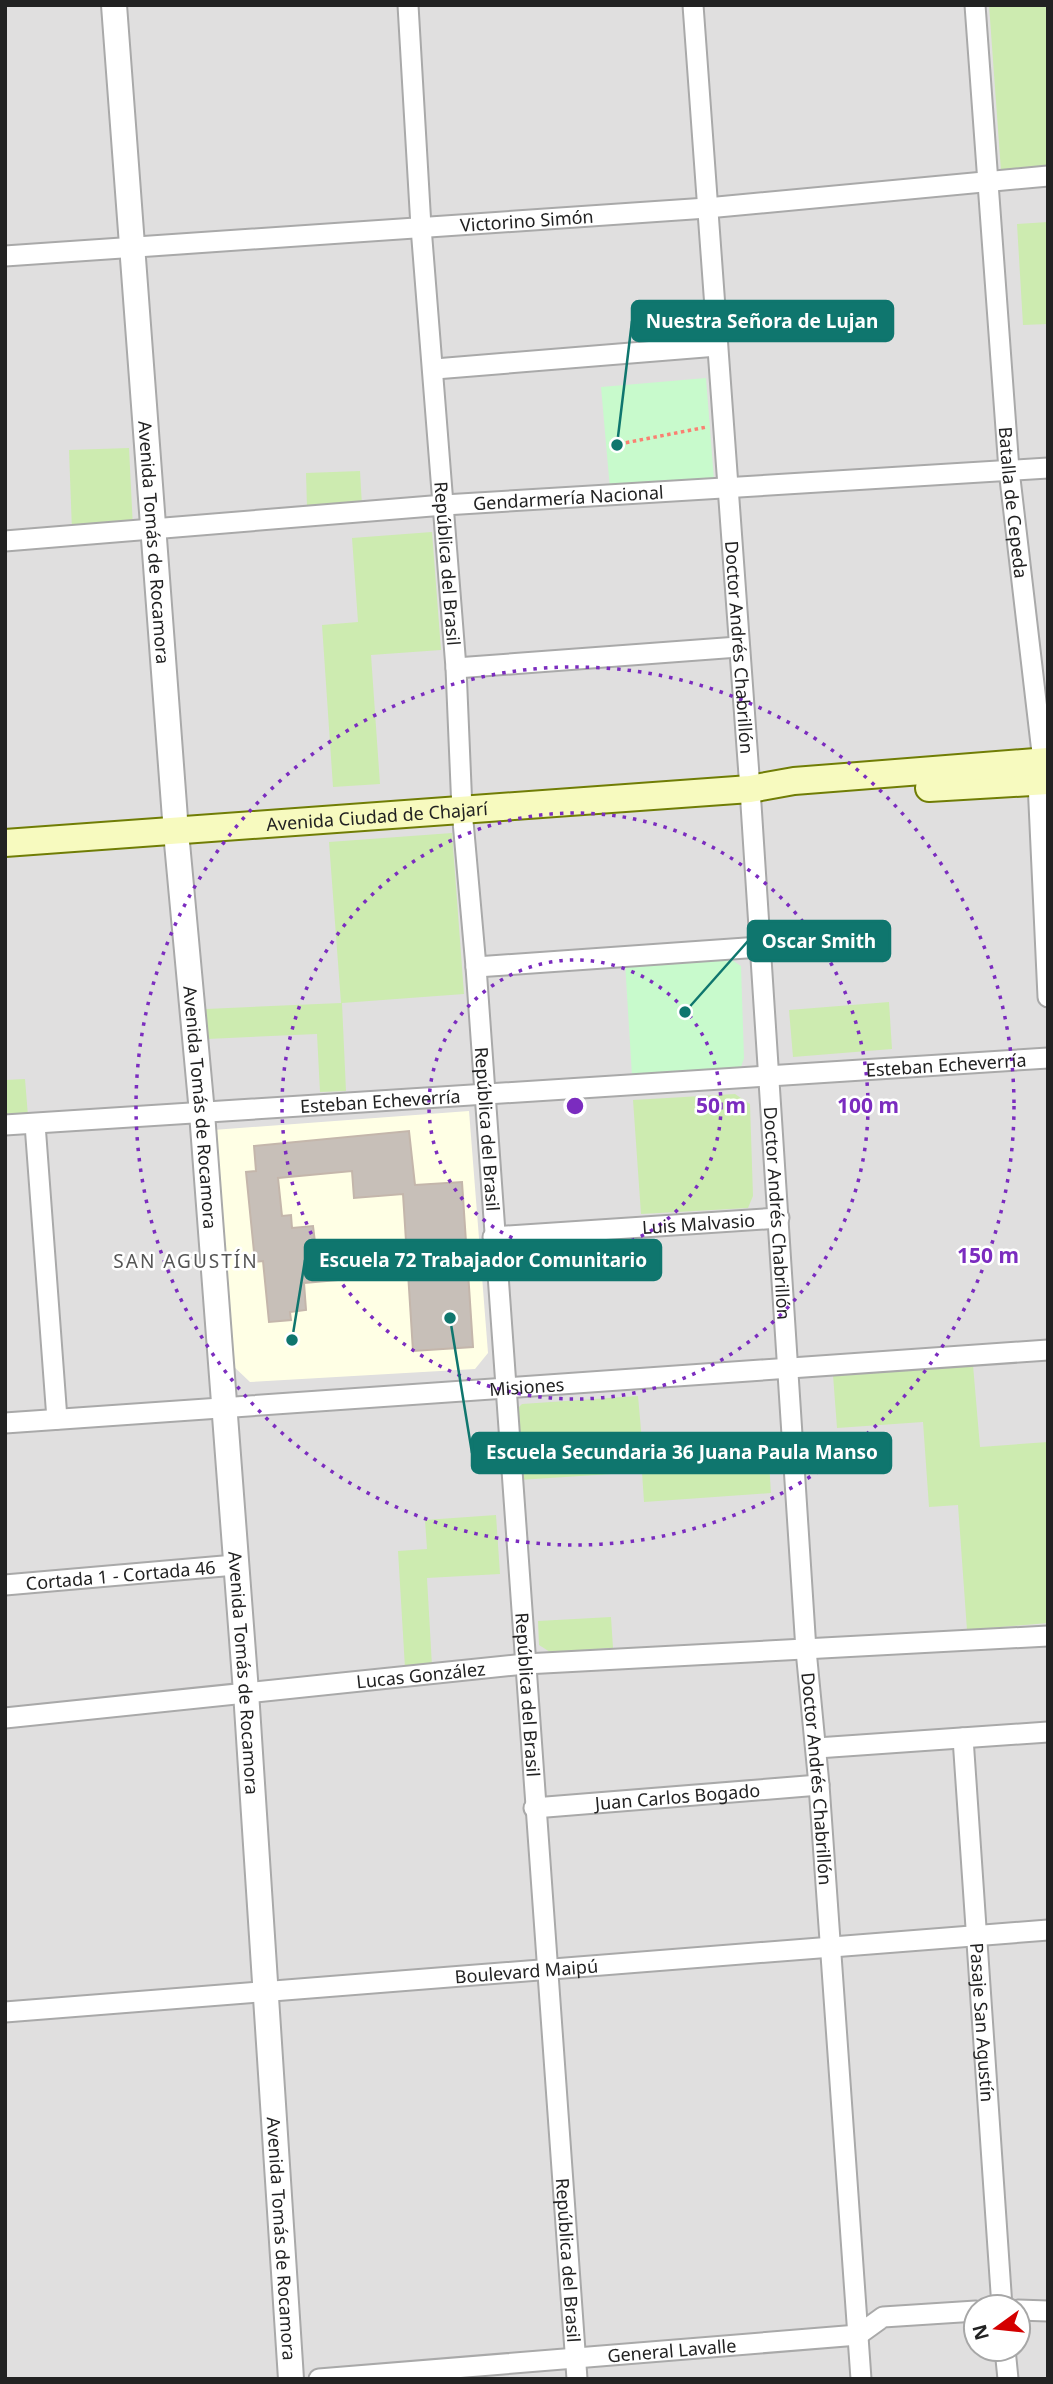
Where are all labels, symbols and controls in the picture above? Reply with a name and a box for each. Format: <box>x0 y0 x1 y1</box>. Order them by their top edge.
street label: Victorino Simón <box>459 204 594 237</box>
callout: Nuestra Señora de Lujan <box>632 301 893 341</box>
text: Nuestra Señora de Lujan <box>646 308 878 334</box>
street label: Avenida Tomás de Rocamora <box>133 420 175 665</box>
street label: Batalla de Cepeda <box>994 426 1034 580</box>
street label: República del Brasil <box>429 480 466 647</box>
street label: Gendarmería Nacional <box>472 480 664 515</box>
street label: Doctor Andrés Chabrillón <box>720 540 759 755</box>
street label: Avenida Ciudad de Chajarí <box>265 796 489 836</box>
callout: Oscar Smith <box>748 921 890 961</box>
text: Oscar Smith <box>762 928 876 954</box>
street label: Avenida Tomás de Rocamora <box>178 985 223 1230</box>
street label: República del Brasil <box>470 1046 505 1212</box>
street label: Esteban Echeverría <box>865 1047 1027 1082</box>
street label: Esteban Echeverría <box>299 1084 461 1118</box>
text: 50 m <box>696 1091 746 1119</box>
text: 100 m <box>837 1091 899 1119</box>
centre of rings <box>563 1094 587 1118</box>
street label: Doctor Andrés Chabrillón <box>759 1106 796 1320</box>
street label: Luis Malvasio <box>641 1208 756 1239</box>
callout: Escuela 72 Trabajador Comunitario <box>305 1240 661 1280</box>
text: 150 m <box>957 1241 1019 1269</box>
text: Escuela 72 Trabajador Comunitario <box>319 1247 647 1273</box>
district label: SAN AGUSTÍN <box>113 1248 259 1274</box>
street label: Misiones <box>488 1372 565 1401</box>
callout: Escuela Secundaria 36 Juana Paula Manso <box>472 1433 891 1473</box>
text: Escuela Secundaria 36 Juana Paula Manso <box>486 1439 878 1465</box>
street label: Avenida Tomás de Rocamora <box>223 1550 265 1795</box>
street label: Cortada 1 - Cortada 46 <box>25 1555 216 1595</box>
street label: República del Brasil <box>510 1612 546 1778</box>
street label: Lucas González <box>355 1656 486 1693</box>
street label: Doctor Andrés Chabrillón <box>796 1671 838 1886</box>
street label: Juan Carlos Bogado <box>592 1778 761 1815</box>
street label: Pasaje San Agustín <box>965 1942 1000 2103</box>
street label: Boulevard Maipú <box>454 1953 599 1989</box>
street label: Avenida Tomás de Rocamora <box>262 2116 302 2361</box>
street label: República del Brasil <box>551 2177 586 2343</box>
north arrow <box>962 2293 1032 2363</box>
text: N <box>966 2322 995 2343</box>
street label: General Lavalle <box>606 2333 737 2367</box>

